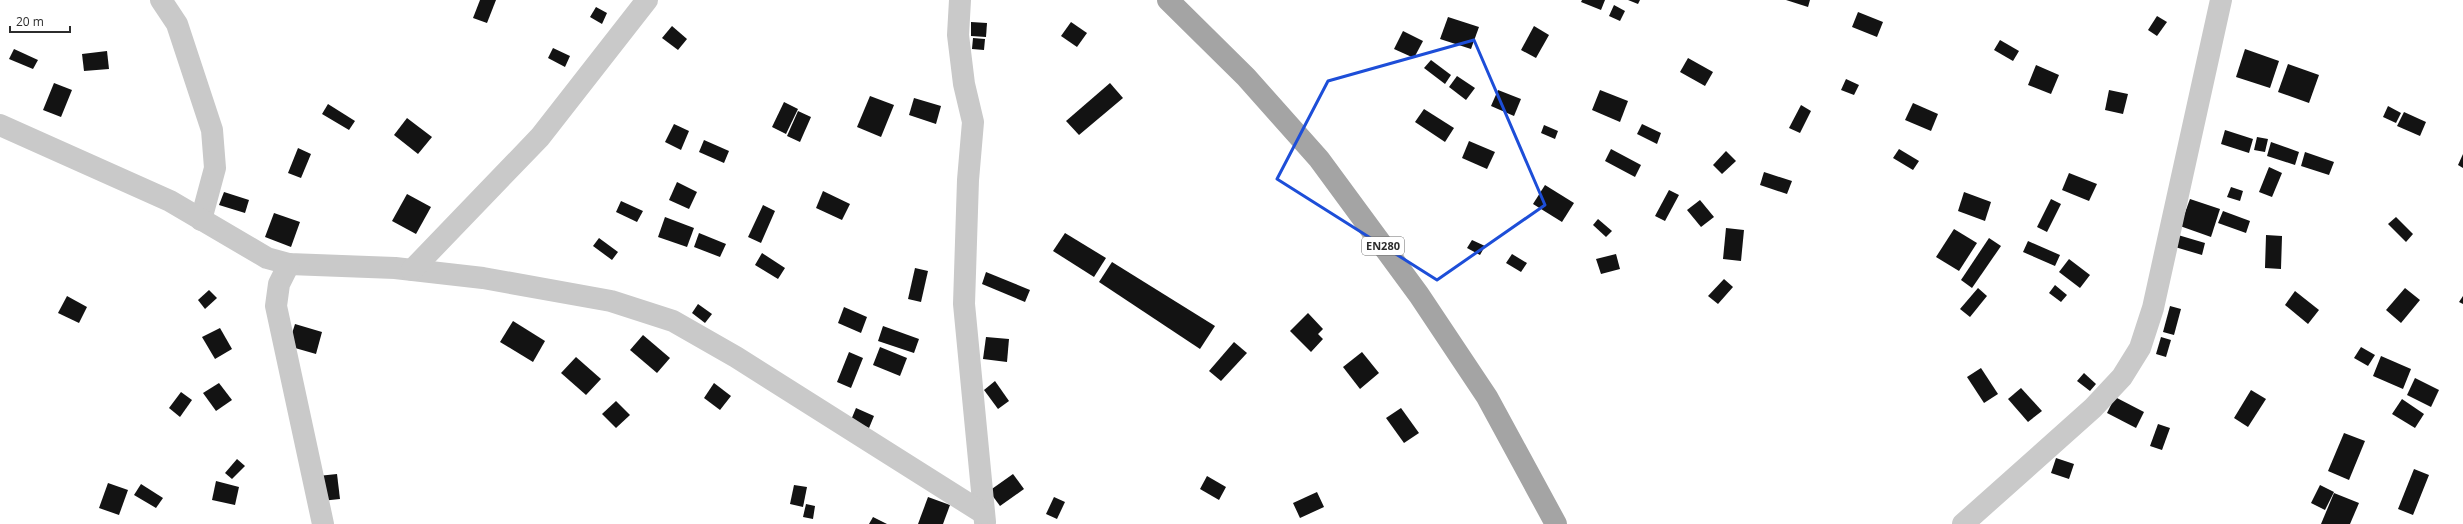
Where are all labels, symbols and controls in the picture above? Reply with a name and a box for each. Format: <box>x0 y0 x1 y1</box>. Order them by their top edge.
scale bar <box>10 8 70 34</box>
text: 20 m <box>16 13 44 30</box>
road number: EN280 <box>1362 237 1404 255</box>

